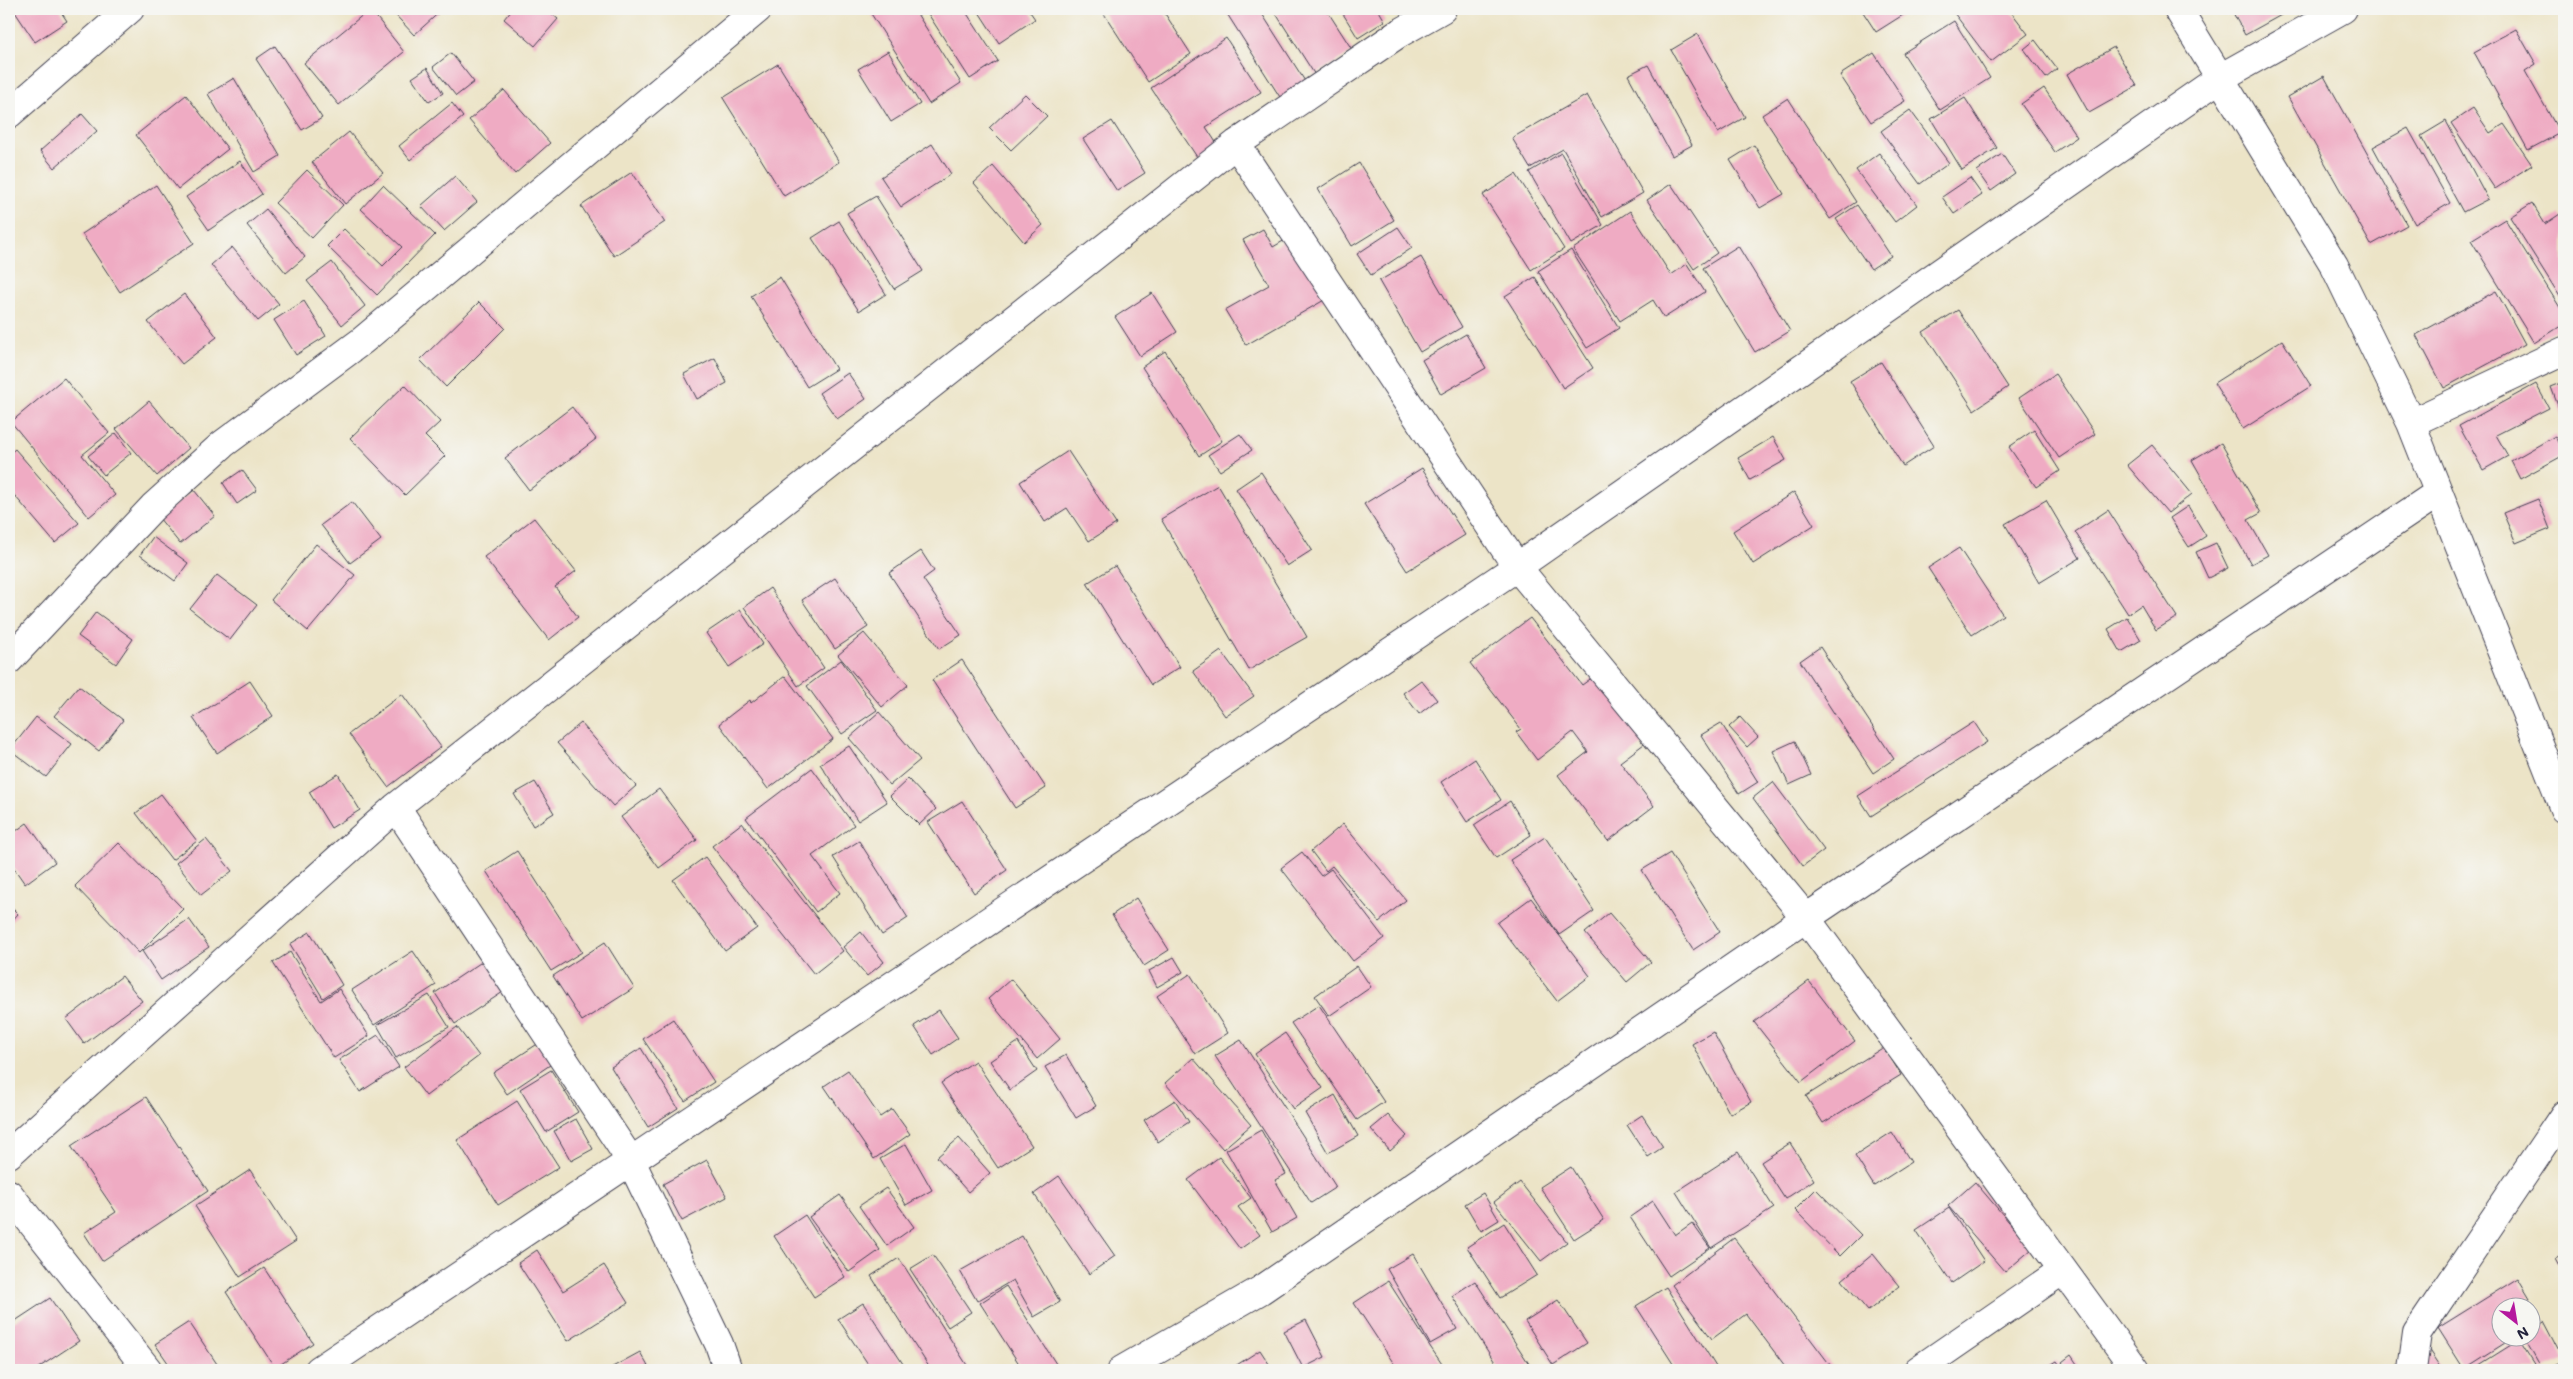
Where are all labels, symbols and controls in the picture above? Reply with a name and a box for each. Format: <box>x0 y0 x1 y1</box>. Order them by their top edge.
north arrow <box>2490 1296 2540 1346</box>
text: N <box>2513 1323 2532 1344</box>

